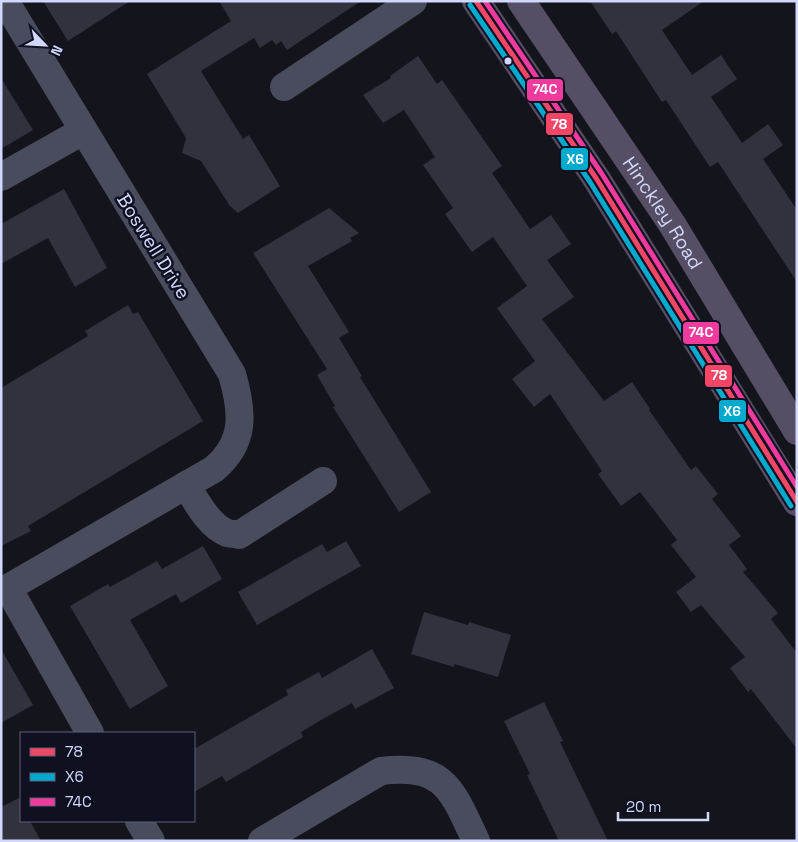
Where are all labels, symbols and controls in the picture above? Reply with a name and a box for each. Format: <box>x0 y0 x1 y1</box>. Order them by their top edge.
north arrow <box>20 20 70 70</box>
text: N <box>47 42 67 59</box>
unlabelled marker <box>503 56 513 66</box>
line badge: 74C <box>526 78 564 102</box>
text: 74C <box>532 80 558 98</box>
line badge: 78 <box>545 112 574 136</box>
text: 78 <box>551 115 568 133</box>
line badge: X6 <box>560 147 589 171</box>
text: X6 <box>566 150 584 168</box>
street label: Hinckley Road <box>617 152 708 274</box>
street label: Boswell Drive <box>111 189 196 304</box>
line badge: 74C <box>682 321 720 345</box>
text: 74C <box>688 323 714 341</box>
line badge: 78 <box>704 364 733 388</box>
text: 78 <box>711 366 728 384</box>
line badge: X6 <box>718 399 747 423</box>
text: X6 <box>723 402 741 420</box>
legend <box>20 732 195 822</box>
text: 78 <box>65 742 83 761</box>
text: X6 <box>65 767 84 786</box>
scale bar <box>618 790 708 822</box>
text: 74C <box>65 792 92 811</box>
text: 20 m <box>626 797 661 816</box>

